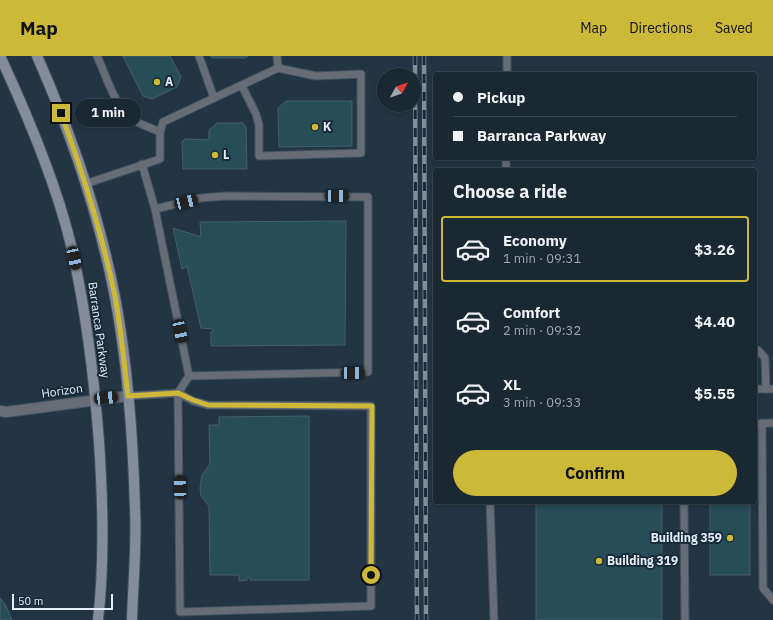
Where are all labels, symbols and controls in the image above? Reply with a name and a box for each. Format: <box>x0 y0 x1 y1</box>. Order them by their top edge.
text: Map <box>20 16 58 40</box>
text: Map <box>580 19 607 37</box>
text: Directions <box>629 19 693 37</box>
text: Saved <box>715 19 753 37</box>
north arrow <box>377 68 421 112</box>
map controls <box>377 68 421 112</box>
place label: A <box>165 74 173 89</box>
marker: A <box>152 77 162 87</box>
text: Pickup <box>477 88 525 107</box>
callout: 1 min <box>75 99 141 127</box>
route end <box>52 104 70 122</box>
text: 1 min <box>91 104 125 121</box>
place label: K <box>323 119 332 134</box>
marker: K <box>310 122 320 132</box>
text: Barranca Parkway <box>477 126 606 145</box>
place label: L <box>223 147 229 162</box>
marker: L <box>210 150 220 160</box>
text: Choose a ride <box>453 180 567 203</box>
car <box>325 190 349 202</box>
car <box>173 193 199 211</box>
icon: car <box>455 231 491 267</box>
text: Economy <box>503 231 567 250</box>
text: $3.26 <box>694 240 735 259</box>
car <box>66 245 82 271</box>
text: 1 min · 09:31 <box>503 250 581 267</box>
street label: Barranca Parkway <box>85 281 114 379</box>
icon: car <box>455 303 491 339</box>
text: Comfort <box>503 303 560 322</box>
text: $4.40 <box>694 312 735 331</box>
car <box>172 318 188 344</box>
text: 2 min · 09:32 <box>503 322 581 339</box>
car <box>341 367 365 379</box>
icon: car <box>455 375 491 411</box>
text: XL <box>503 375 521 394</box>
street label: Horizon <box>40 380 84 401</box>
text: $5.55 <box>694 384 735 403</box>
car <box>93 391 119 405</box>
text: 3 min · 09:33 <box>503 394 581 411</box>
button: Confirm <box>453 450 737 496</box>
car <box>174 475 186 499</box>
place label: Building 359 <box>651 530 722 545</box>
marker: Building 359 <box>725 533 735 543</box>
place label: Building 319 <box>607 553 678 568</box>
marker: Building 319 <box>594 556 604 566</box>
route start <box>362 566 380 584</box>
scale bar <box>12 592 113 611</box>
text: 50 m <box>18 594 43 608</box>

